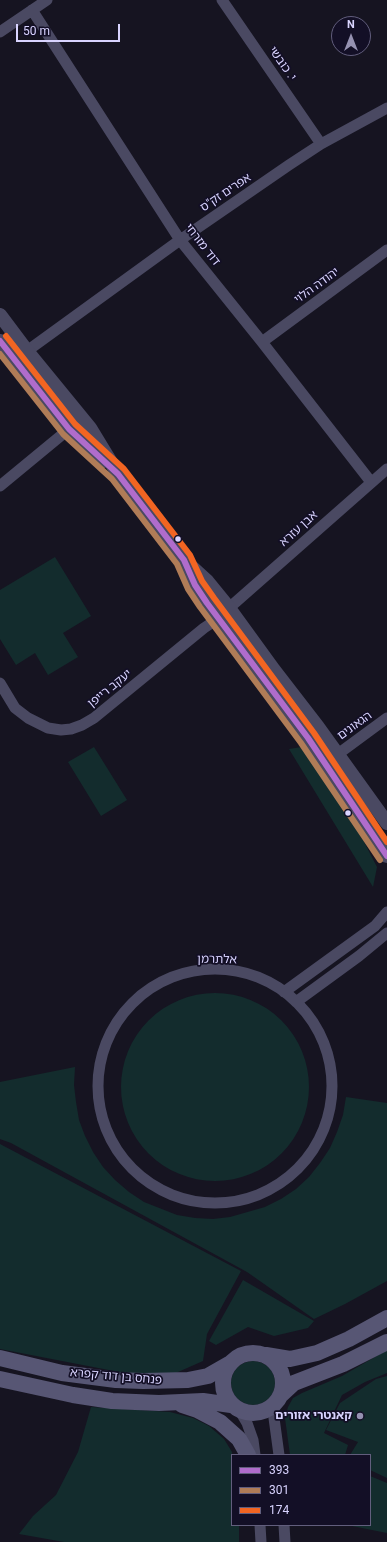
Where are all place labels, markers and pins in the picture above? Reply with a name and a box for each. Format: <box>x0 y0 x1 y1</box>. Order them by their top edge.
unlabelled marker <box>173 534 183 544</box>
unlabelled marker <box>343 808 353 818</box>
place label: קאנטרי אזורים <box>275 1409 352 1423</box>
marker: קאנטרי אזורים <box>355 1411 365 1421</box>

